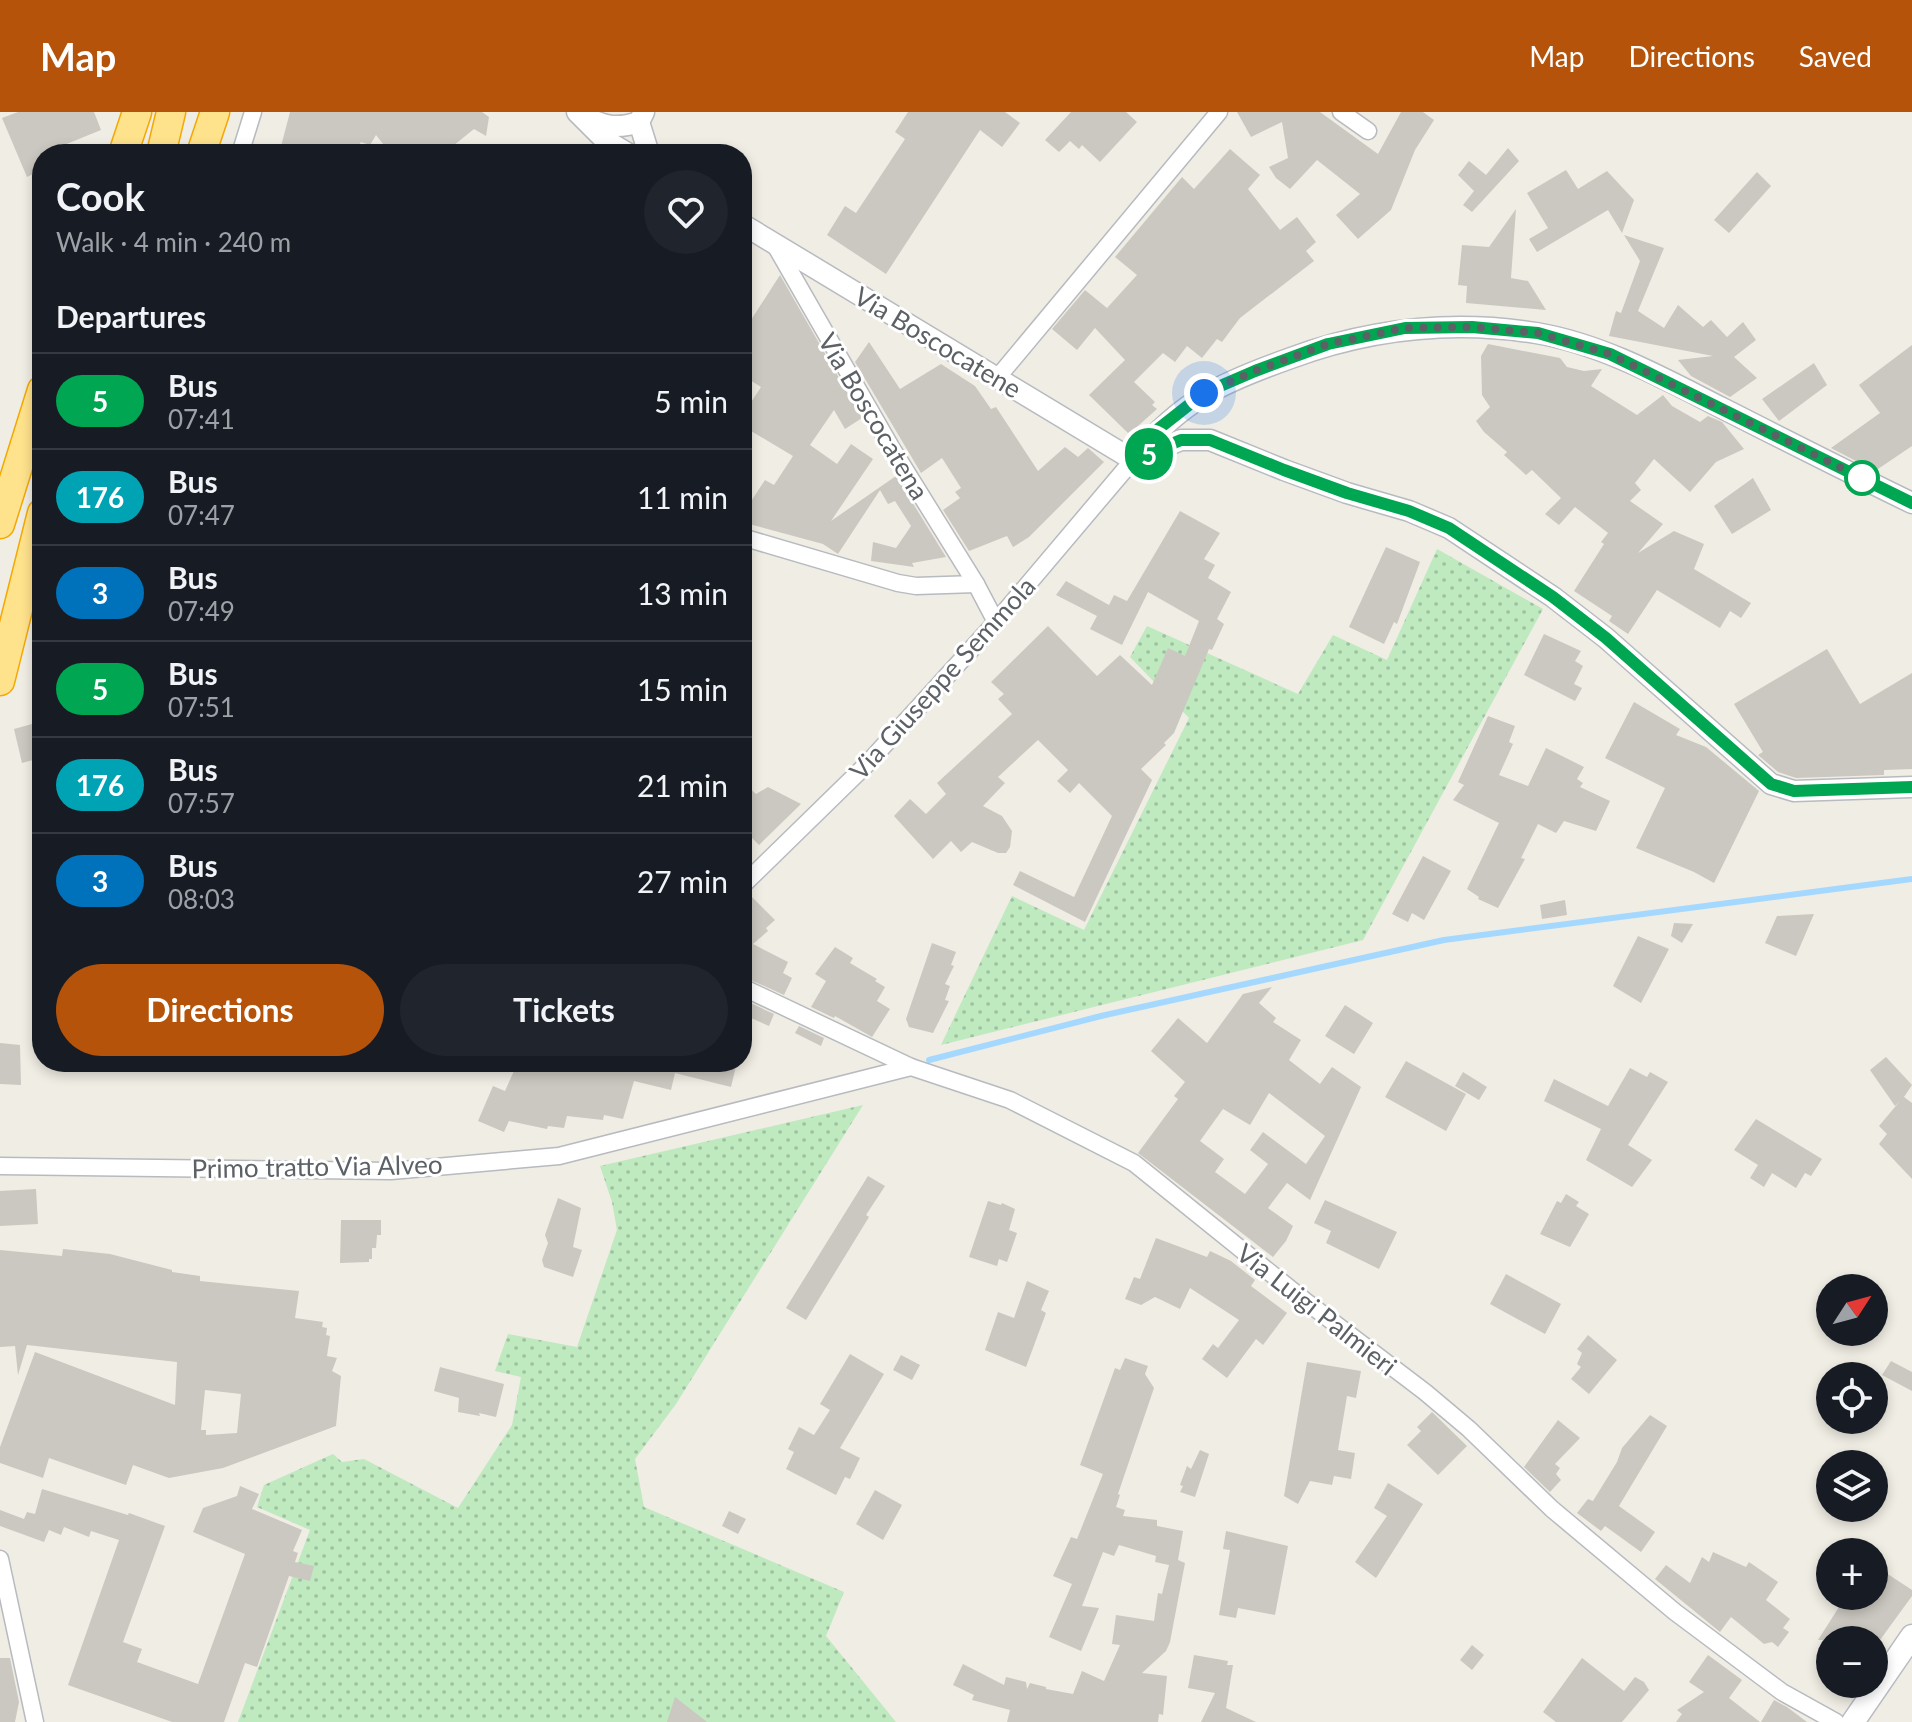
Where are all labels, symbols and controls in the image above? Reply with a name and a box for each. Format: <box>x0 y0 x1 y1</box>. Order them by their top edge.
text: Map <box>40 33 116 79</box>
text: Map <box>1529 39 1584 73</box>
text: Directions <box>1628 39 1755 73</box>
text: Saved <box>1799 39 1872 73</box>
button: heart <box>644 170 728 254</box>
text: Cook <box>56 173 145 219</box>
text: Walk · 4 min · 240 m <box>56 226 291 258</box>
street label: Via Boscocatene <box>849 280 1027 404</box>
text: Departures <box>56 298 206 334</box>
street label: Via Boscocatena <box>812 327 936 505</box>
text: Bus <box>168 367 218 403</box>
your location <box>1184 373 1224 413</box>
text: 5 min <box>654 383 728 419</box>
text: 5 <box>92 384 108 418</box>
text: 07:41 <box>168 403 235 435</box>
line badge: 5 <box>1123 428 1175 480</box>
text: 5 <box>1141 437 1157 471</box>
unlabelled marker <box>1845 461 1879 495</box>
text: Bus <box>168 463 218 499</box>
text: 11 min <box>637 479 728 515</box>
text: 176 <box>76 480 124 514</box>
text: 07:47 <box>168 499 235 531</box>
text: Bus <box>168 559 218 595</box>
street label: Via Giuseppe Semmola <box>842 570 1042 786</box>
text: 13 min <box>637 575 728 611</box>
text: 3 <box>92 576 108 610</box>
text: 07:49 <box>168 595 235 627</box>
text: Bus <box>168 655 218 691</box>
text: 15 min <box>637 671 728 707</box>
text: 5 <box>92 672 108 706</box>
text: 07:51 <box>168 691 235 723</box>
text: Bus <box>168 751 218 787</box>
text: 21 min <box>637 767 728 803</box>
text: 176 <box>76 768 124 802</box>
text: 07:57 <box>168 787 235 819</box>
text: Bus <box>168 847 218 883</box>
text: 27 min <box>637 863 728 899</box>
text: 3 <box>92 864 108 898</box>
text: 08:03 <box>168 883 235 915</box>
button: Directions <box>56 964 384 1056</box>
button: Tickets <box>400 964 728 1056</box>
street label: Primo tratto Via Alveo <box>191 1148 443 1184</box>
street label: Via Luigi Palmieri <box>1231 1237 1403 1381</box>
north arrow <box>1816 1274 1888 1346</box>
map controls <box>1816 1274 1888 1698</box>
button: locate <box>1816 1362 1888 1434</box>
button: layers <box>1816 1450 1888 1522</box>
button: + <box>1816 1538 1888 1610</box>
button: − <box>1816 1626 1888 1698</box>

